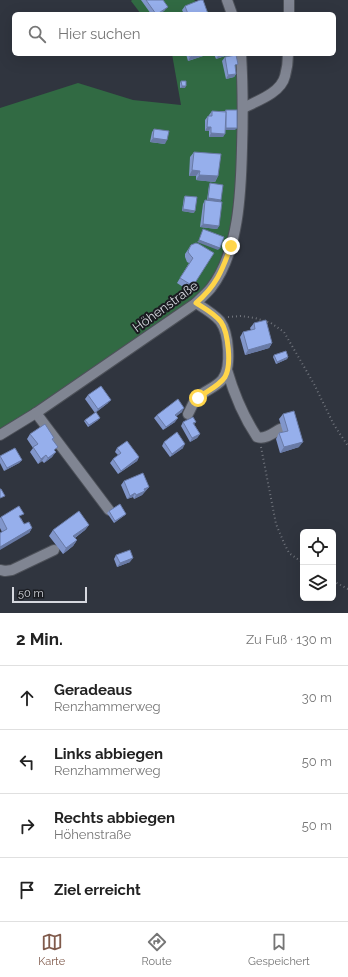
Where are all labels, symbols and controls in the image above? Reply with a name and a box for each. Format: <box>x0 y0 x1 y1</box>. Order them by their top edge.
search box <box>12 12 336 56</box>
icon: search <box>26 23 48 45</box>
text: Hier suchen <box>58 25 141 43</box>
route end <box>222 237 240 255</box>
street label: Höhenstraße <box>130 277 201 335</box>
route start <box>189 389 207 407</box>
map controls <box>300 529 336 601</box>
button: locate <box>300 529 336 565</box>
button: layers <box>300 565 336 601</box>
scale bar <box>12 585 87 604</box>
text: 50 m <box>18 587 44 600</box>
text: 2 Min. <box>16 629 63 649</box>
text: Zu Fuß · 130 m <box>246 632 332 647</box>
text: Geradeaus <box>54 681 132 699</box>
icon: ahead <box>16 687 38 709</box>
text: 30 m <box>302 690 332 705</box>
text: Renzhammerweg <box>54 699 161 714</box>
text: Links abbiegen <box>54 745 163 763</box>
icon: left <box>16 751 38 773</box>
text: 50 m <box>302 754 332 769</box>
text: Renzhammerweg <box>54 763 161 778</box>
text: Rechts abbiegen <box>54 809 175 827</box>
icon: right <box>16 815 38 837</box>
text: 50 m <box>302 818 332 833</box>
text: Höhenstraße <box>54 827 131 842</box>
icon: arrive <box>16 879 38 901</box>
text: Ziel erreicht <box>54 881 141 899</box>
tab: Karte <box>38 931 65 968</box>
tab: Route <box>142 931 172 968</box>
tab: Gespeichert <box>248 931 310 968</box>

